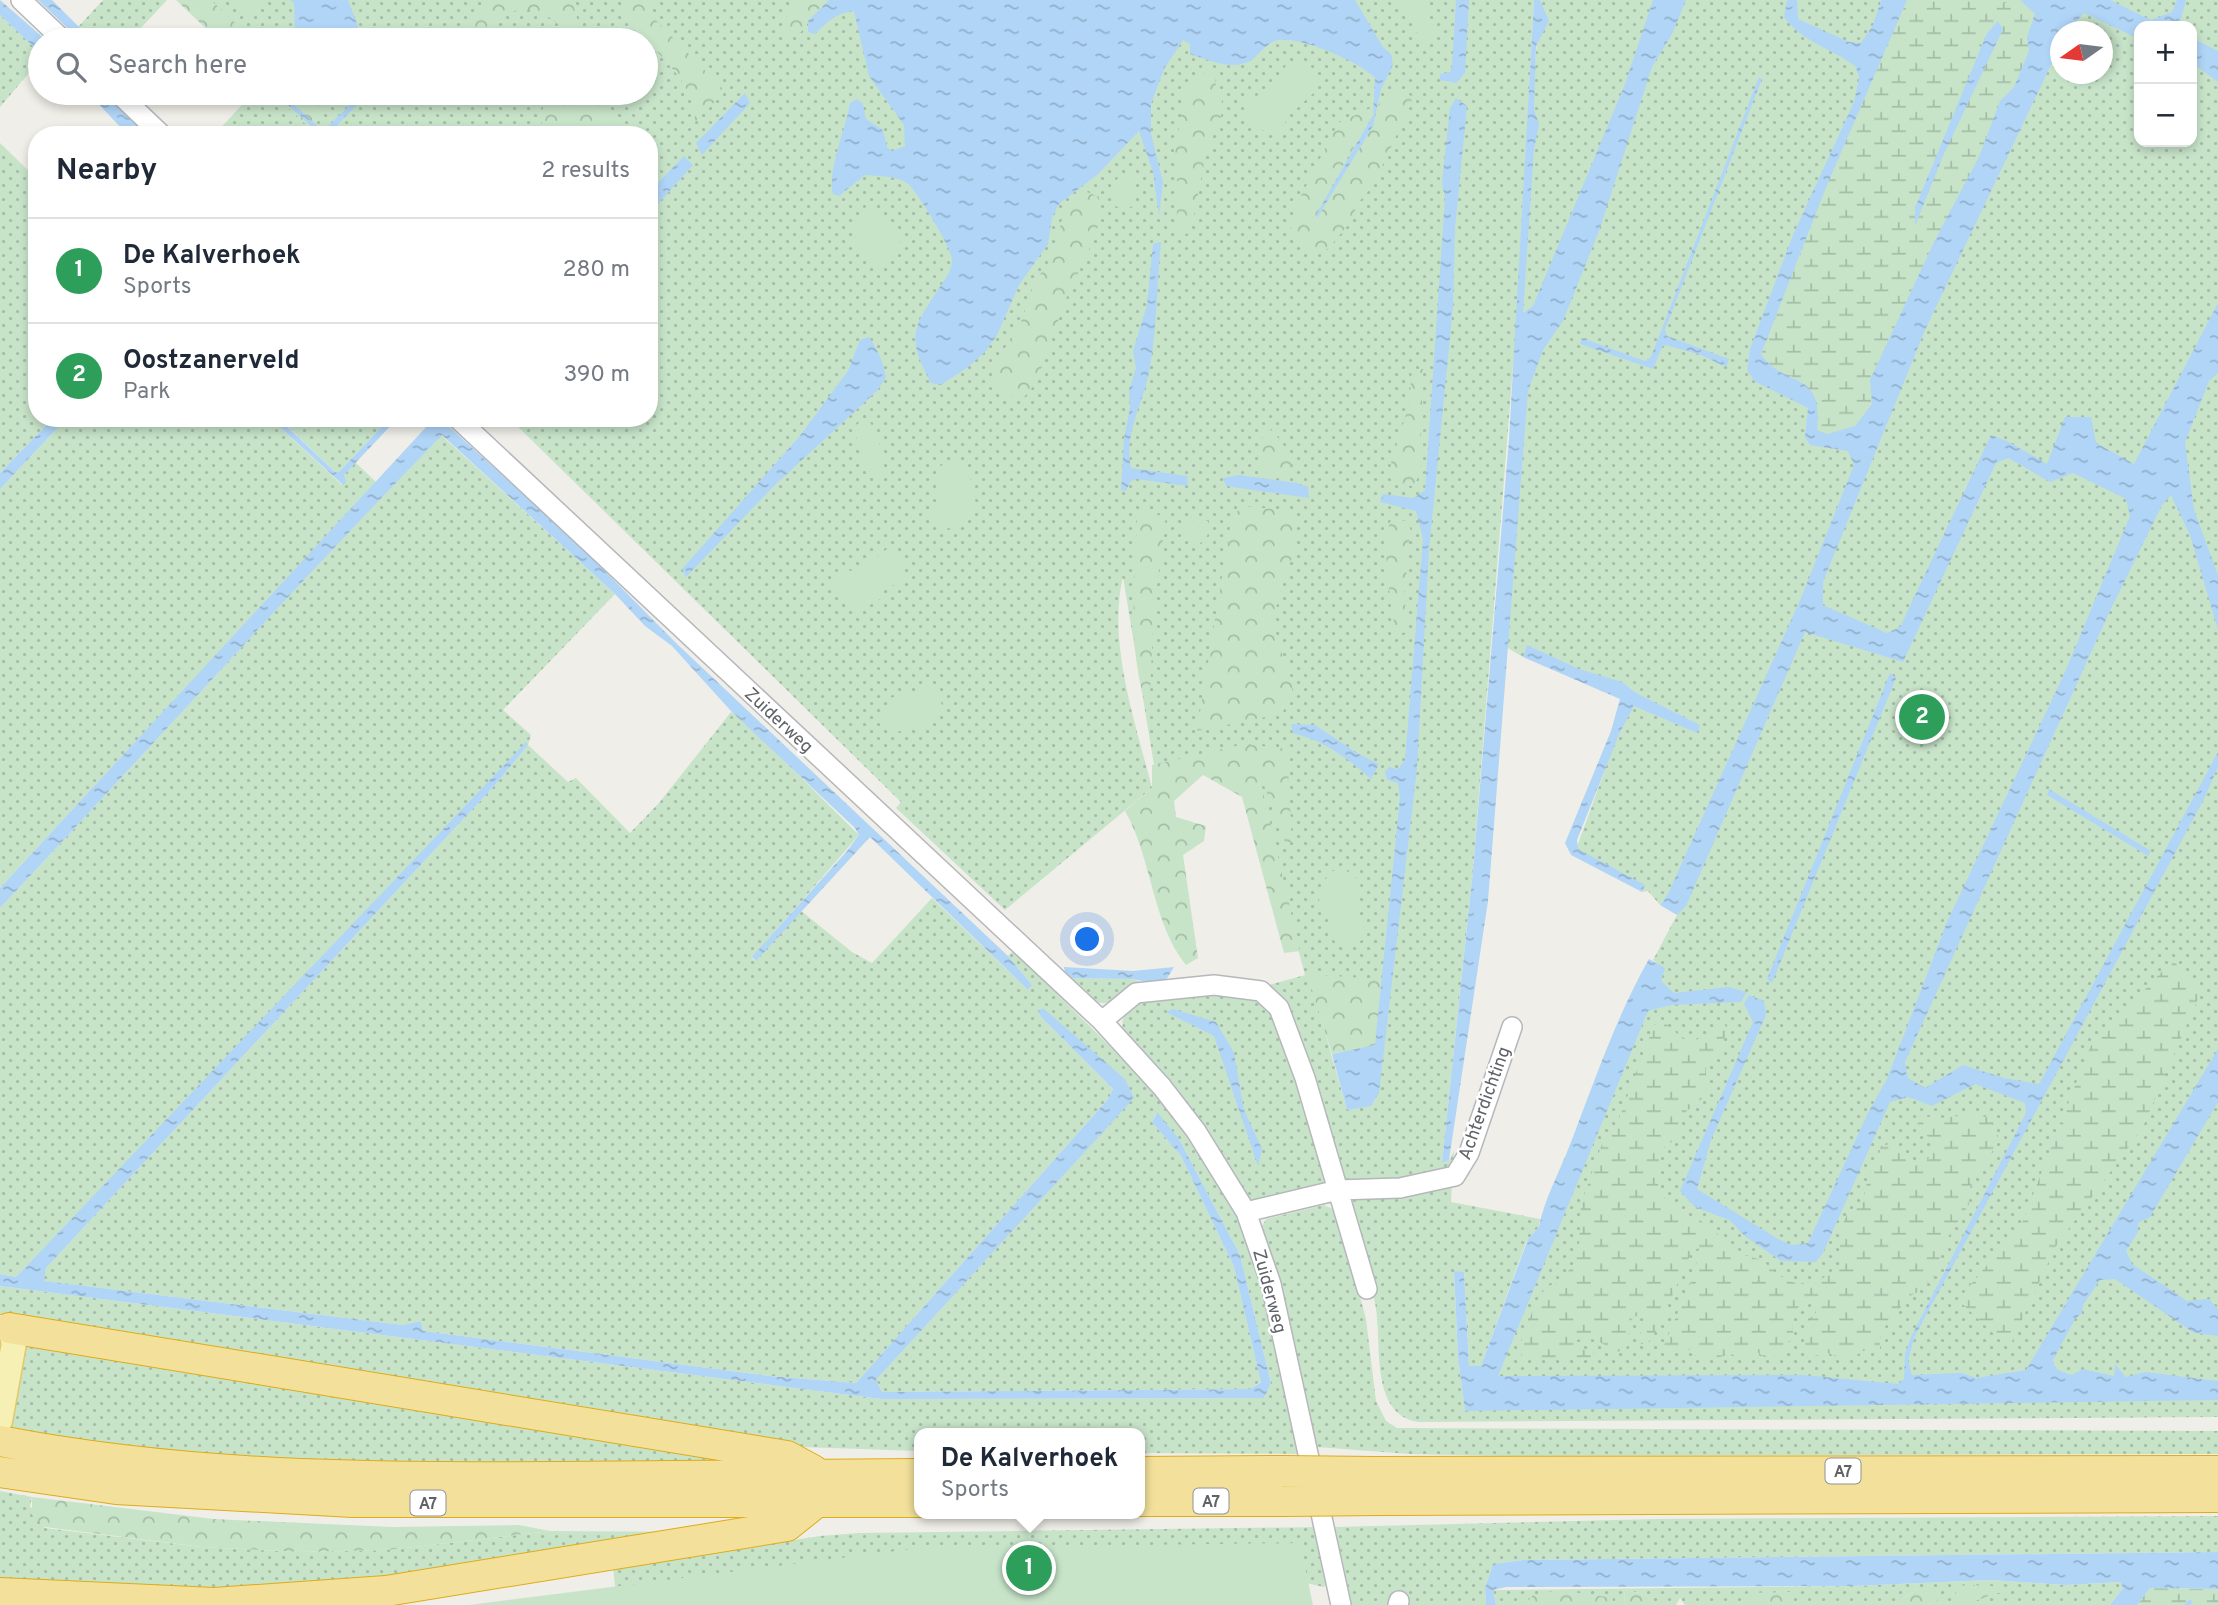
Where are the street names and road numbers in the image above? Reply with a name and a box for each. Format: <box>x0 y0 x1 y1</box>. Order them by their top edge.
street label: Zuiderweg <box>739 683 817 759</box>
street label: Achterdichting <box>1454 1044 1517 1163</box>
street label: Zuiderweg <box>1246 1247 1291 1336</box>
road number: A7 <box>1826 1458 1860 1484</box>
road number: A7 <box>1194 1488 1228 1513</box>
road number: A7 <box>410 1490 446 1516</box>

